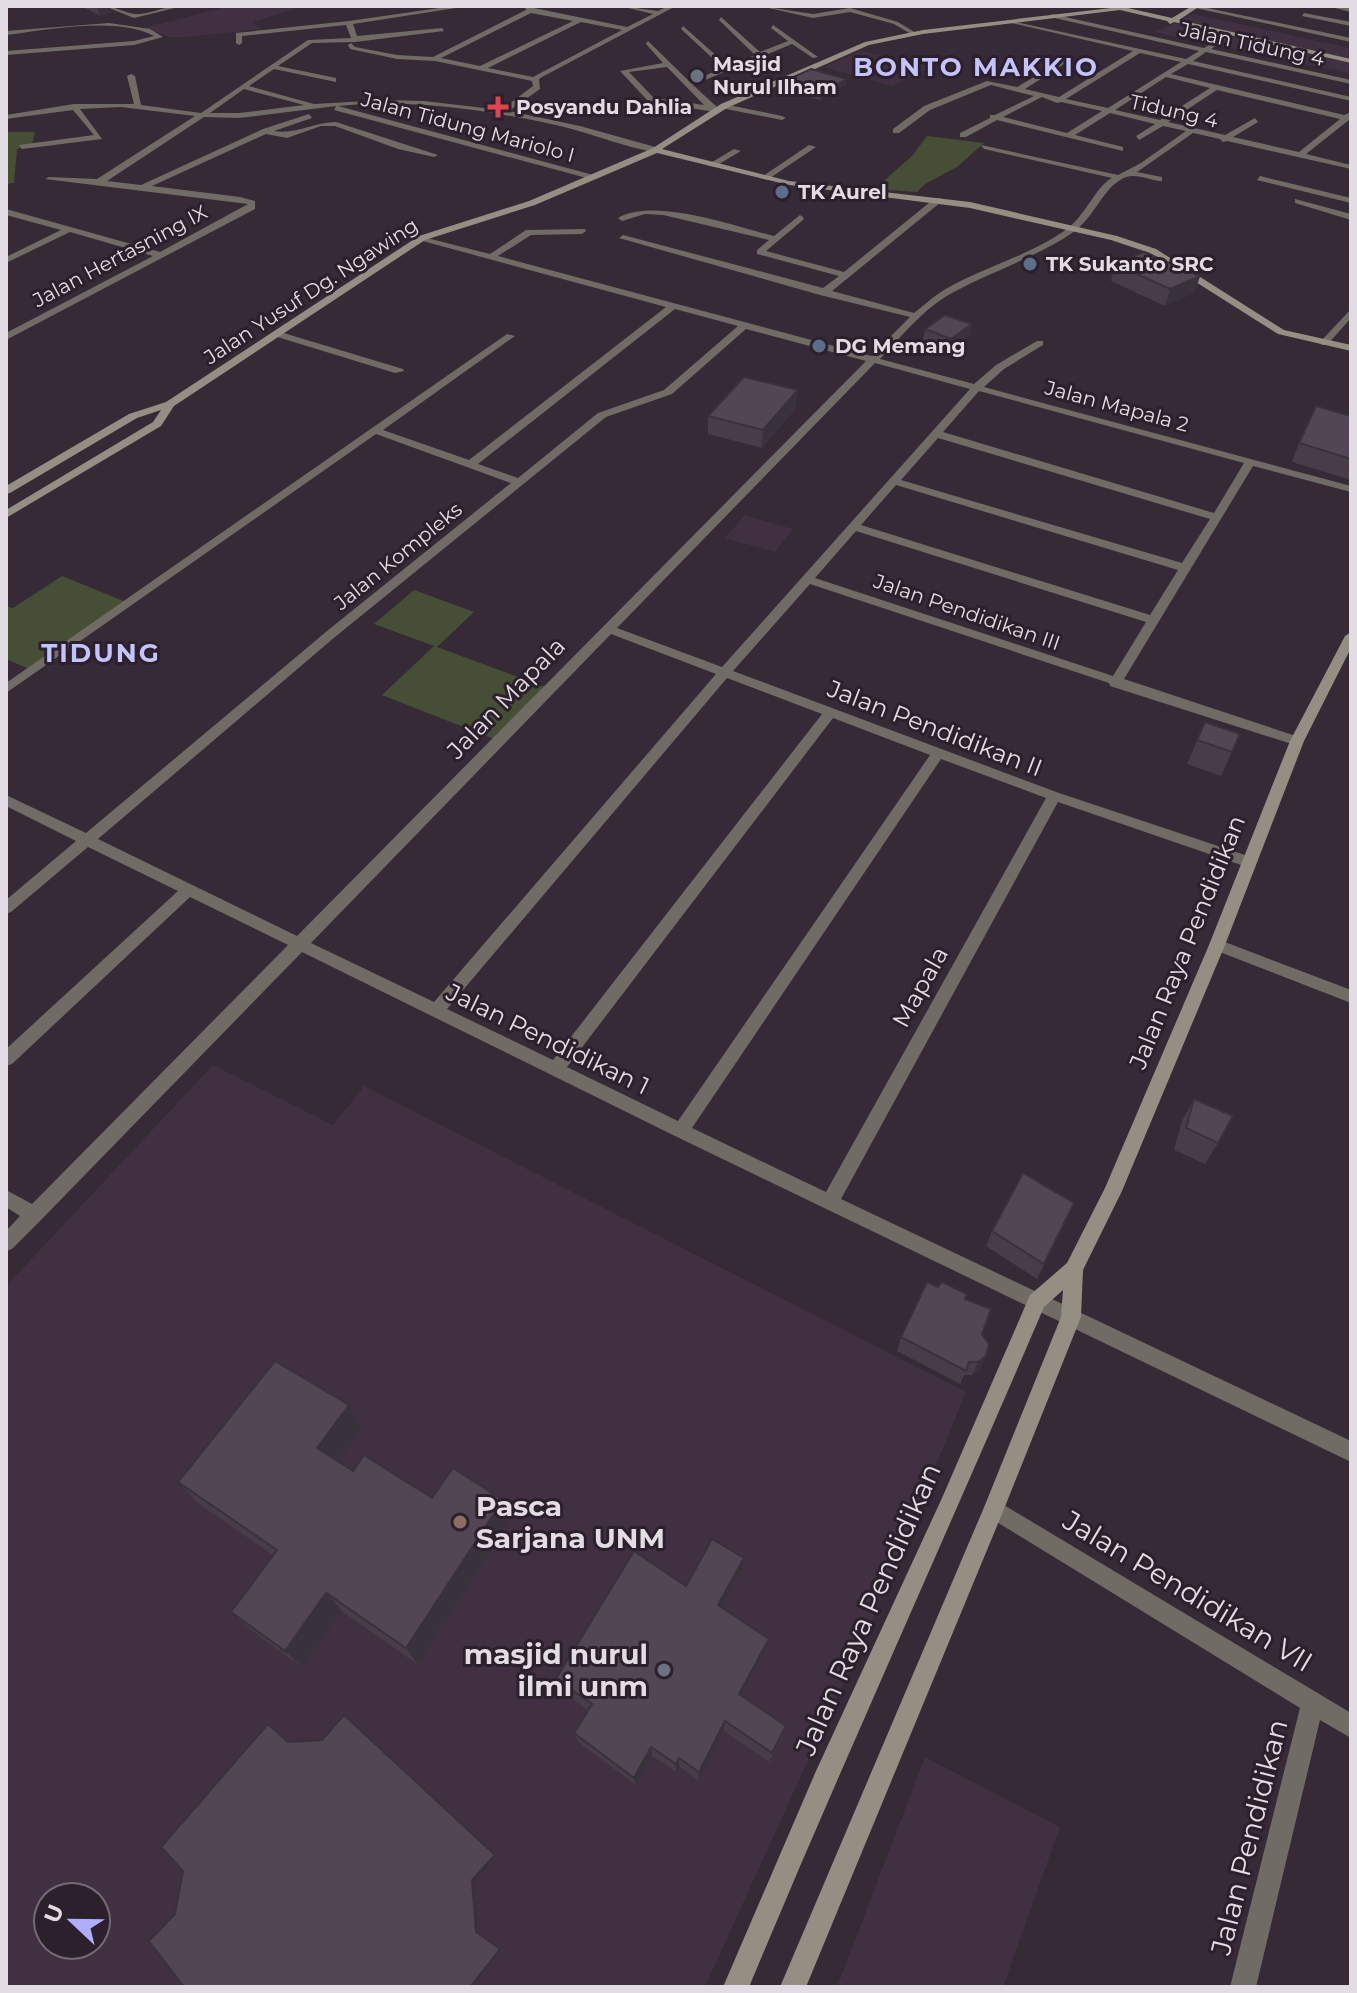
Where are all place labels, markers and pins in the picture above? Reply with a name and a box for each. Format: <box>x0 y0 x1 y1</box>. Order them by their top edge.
place label: Masjid Nurul Ilham <box>713 52 837 99</box>
marker: Masjid Nurul Ilham <box>688 67 706 85</box>
place label: Posyandu Dahlia <box>516 95 692 119</box>
marker: Posyandu Dahlia <box>487 96 509 118</box>
place label: TK Aurel <box>798 180 887 204</box>
marker: TK Aurel <box>773 183 791 201</box>
place label: TK Sukanto SRC <box>1046 252 1214 276</box>
marker: TK Sukanto SRC <box>1021 255 1039 273</box>
place label: DG Memang <box>835 334 966 358</box>
marker: DG Memang <box>810 337 828 355</box>
place label: Pasca Sarjana UNM <box>476 1489 665 1555</box>
marker: Pasca Sarjana UNM <box>451 1513 469 1531</box>
place label: masjid nurul ilmi unm <box>464 1637 648 1703</box>
marker: masjid nurul ilmi unm <box>655 1661 673 1679</box>

